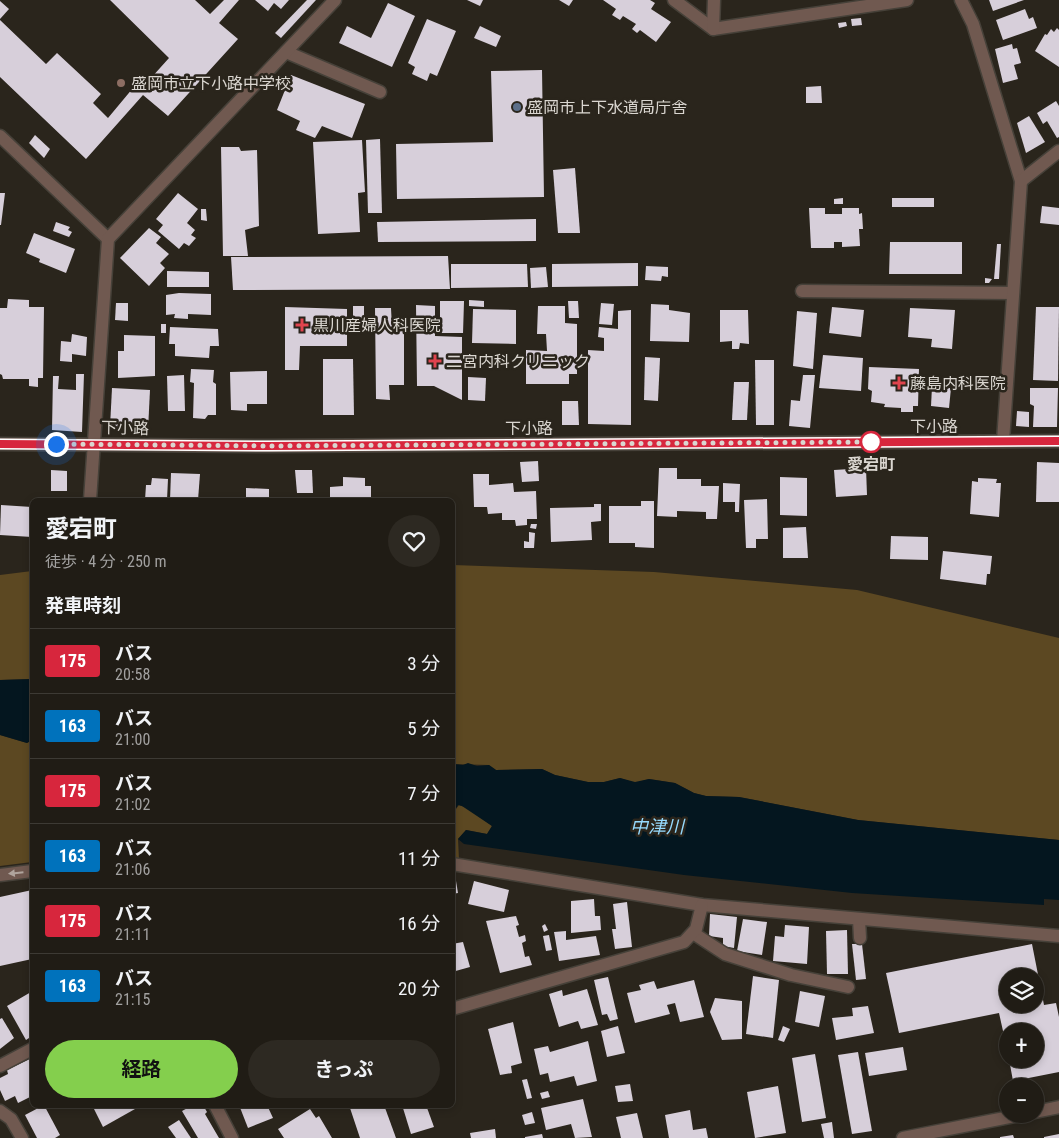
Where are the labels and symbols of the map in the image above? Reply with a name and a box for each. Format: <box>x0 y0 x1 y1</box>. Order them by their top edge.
place label: 盛岡市立下小路中学校 <box>131 74 291 93</box>
marker: 盛岡市立下小路中学校 <box>115 77 127 89</box>
place label: 盛岡市上下水道局庁舎 <box>527 98 687 117</box>
marker: 盛岡市上下水道局庁舎 <box>511 101 523 113</box>
place label: 黒川産婦人科医院 <box>313 316 441 335</box>
marker: 黒川産婦人科医院 <box>295 318 309 332</box>
place label: 二宮内科クリニック <box>446 352 590 371</box>
marker: 二宮内科クリニック <box>428 354 442 368</box>
place label: 藤島内科医院 <box>910 374 1006 393</box>
marker: 藤島内科医院 <box>892 376 906 390</box>
street label: 下小路 <box>910 417 958 436</box>
street label: 下小路 <box>101 418 149 438</box>
street label: 下小路 <box>505 419 553 438</box>
marker: 愛宕町 <box>860 431 882 453</box>
your location <box>44 432 69 457</box>
place label: 愛宕町 <box>847 455 895 474</box>
water label: 中津川 <box>630 816 686 837</box>
one-way arrow <box>8 869 24 877</box>

